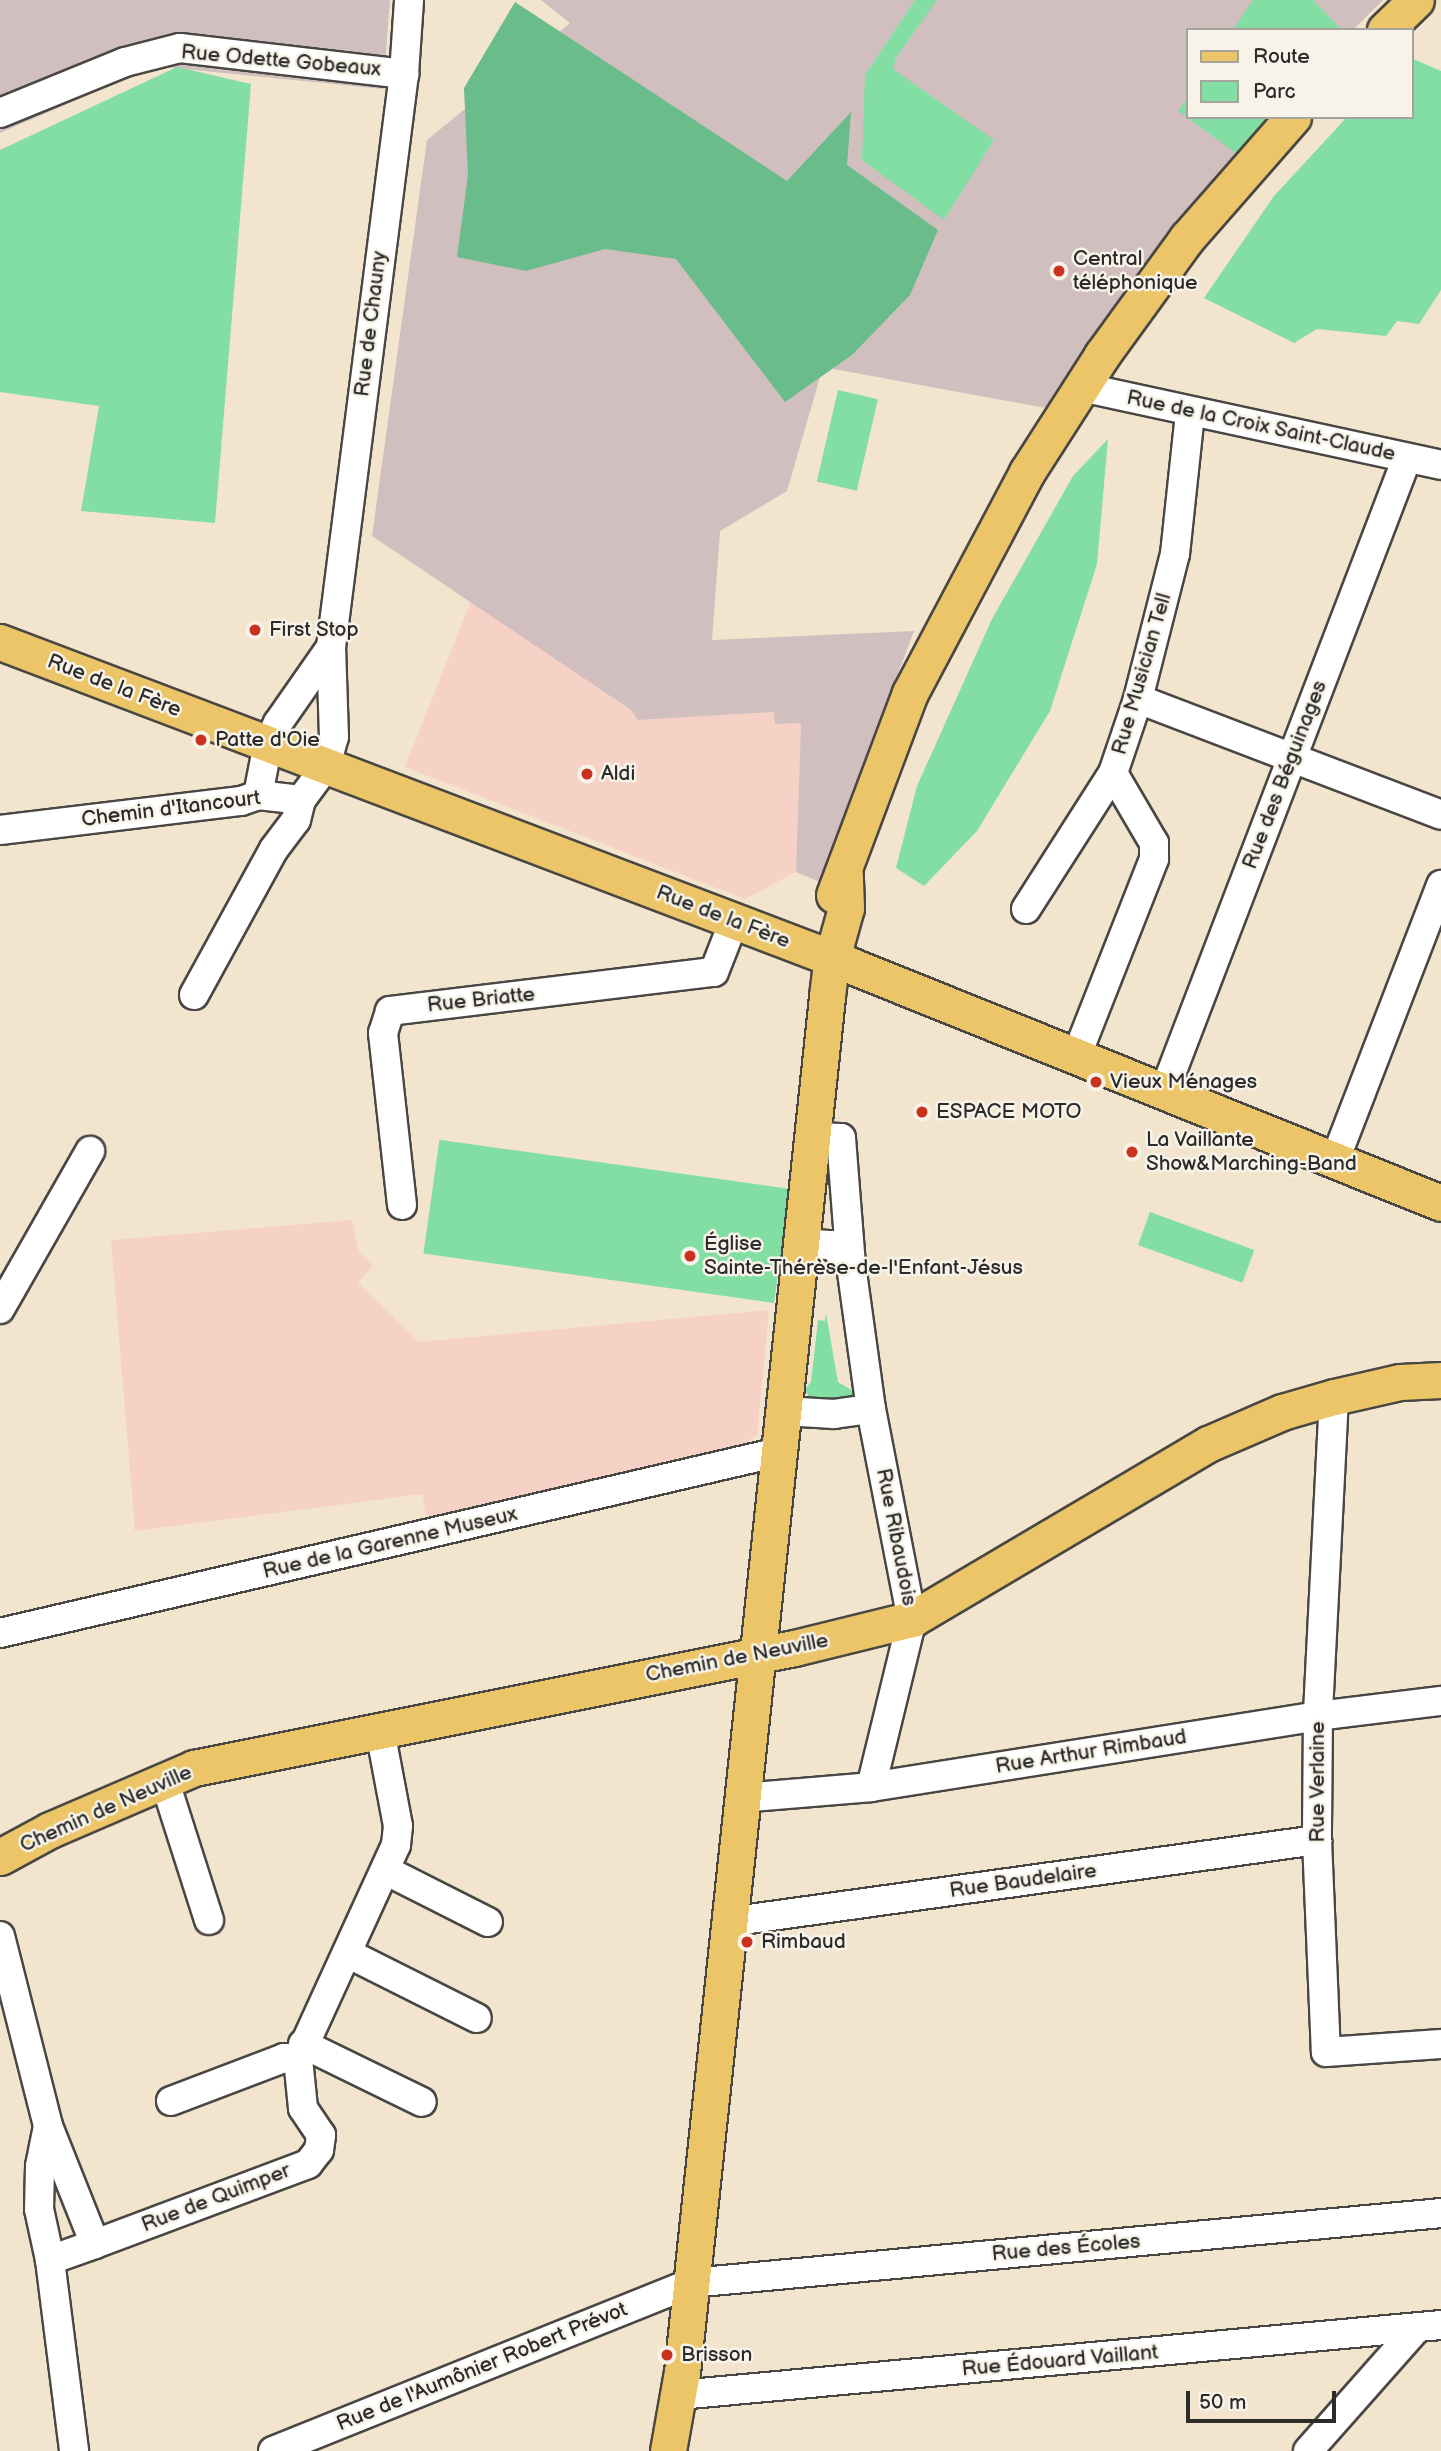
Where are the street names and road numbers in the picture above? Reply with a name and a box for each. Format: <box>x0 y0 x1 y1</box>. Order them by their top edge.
street label: Rue Odette Gobeaux <box>180 40 382 82</box>
street label: Rue de Chauny <box>350 250 392 398</box>
street label: Rue de la Croix Saint-Claude <box>1124 385 1398 467</box>
street label: Rue Musician Tell <box>1107 590 1177 758</box>
street label: Rue de la Fère <box>44 649 184 723</box>
street label: Rue des Béguinages <box>1237 677 1333 873</box>
street label: Chemin d'Itancourt <box>80 785 262 833</box>
street label: Rue de la Fère <box>653 880 793 954</box>
street label: Rue Briatte <box>426 982 536 1018</box>
street label: Rue Ribaudois <box>870 1466 922 1608</box>
street label: Rue de la Garenne Museux <box>260 1501 520 1585</box>
street label: Chemin de Neuville <box>644 1628 830 1688</box>
street label: Rue Verlaine <box>1305 1721 1331 1843</box>
street label: Rue Arthur Rimbaud <box>994 1724 1188 1780</box>
street label: Chemin de Neuville <box>16 1760 196 1858</box>
street label: Rue Baudelaire <box>948 1858 1098 1904</box>
street label: Rue de Quimper <box>138 2158 294 2238</box>
street label: Rue des Écoles <box>991 2229 1141 2267</box>
street label: Rue de l'Aumônier Robert Prévot <box>333 2297 631 2437</box>
street label: Rue Édouard Vaillant <box>960 2340 1160 2382</box>

